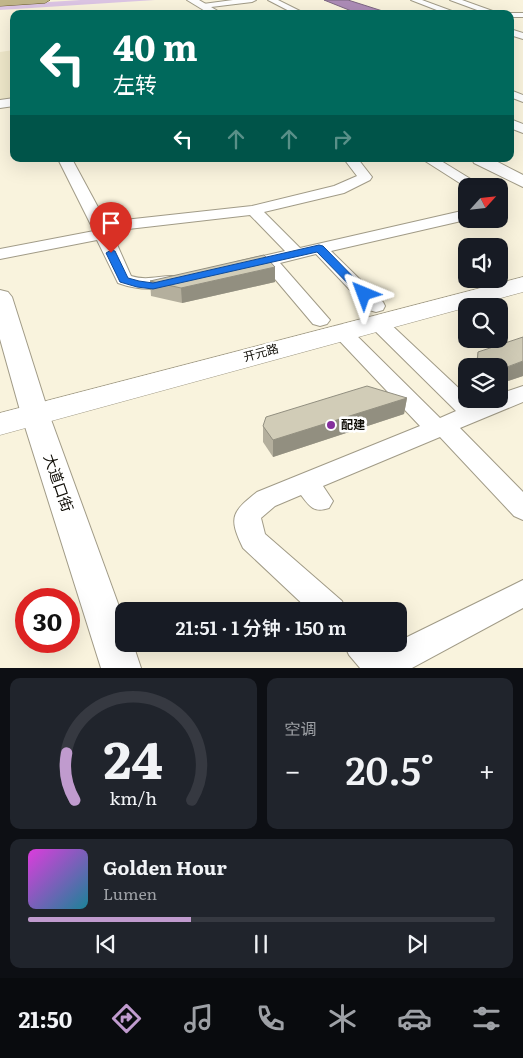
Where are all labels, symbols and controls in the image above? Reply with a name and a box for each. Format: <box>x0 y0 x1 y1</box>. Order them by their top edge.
text: 40 m <box>113 20 198 72</box>
icon: left <box>30 30 95 95</box>
text: 左转 <box>113 67 157 100</box>
icon: left <box>169 125 197 153</box>
icon: ahead <box>222 125 250 153</box>
icon: ahead <box>275 125 303 153</box>
icon: right <box>328 125 356 153</box>
north arrow <box>458 178 508 228</box>
map controls <box>458 178 508 408</box>
pin <box>90 202 132 253</box>
icon: arrive <box>97 209 125 237</box>
button: sound <box>458 238 508 288</box>
position arrow <box>337 267 389 319</box>
button: search <box>458 298 508 348</box>
street label: 开元路 <box>241 339 280 365</box>
button: layers <box>458 358 508 408</box>
place label: 配建 <box>341 415 365 433</box>
marker: 配建 <box>325 419 337 431</box>
street label: 大道口街 <box>39 450 80 515</box>
speed limit sign: 30 <box>15 588 80 653</box>
text: 21:51 · 1 分钟 · 150 m <box>175 613 347 641</box>
text: 空调 <box>285 716 317 740</box>
text: 24 <box>104 718 163 795</box>
text: 20.5° <box>346 740 434 797</box>
text: − <box>285 748 301 790</box>
text: + <box>479 748 495 790</box>
text: km/h <box>109 784 157 811</box>
text: Golden Hour <box>103 853 227 881</box>
text: Lumen <box>103 881 157 905</box>
icon: previous <box>92 930 120 958</box>
icon: pause <box>247 930 275 958</box>
icon: next <box>403 930 431 958</box>
icon: directions <box>109 1001 144 1036</box>
icon: music <box>181 1001 216 1036</box>
icon: phone <box>253 1001 288 1036</box>
icon: climate <box>325 1001 360 1036</box>
icon: car <box>397 1001 432 1036</box>
icon: filters <box>469 1001 504 1036</box>
text: 21:50 <box>19 1002 72 1035</box>

